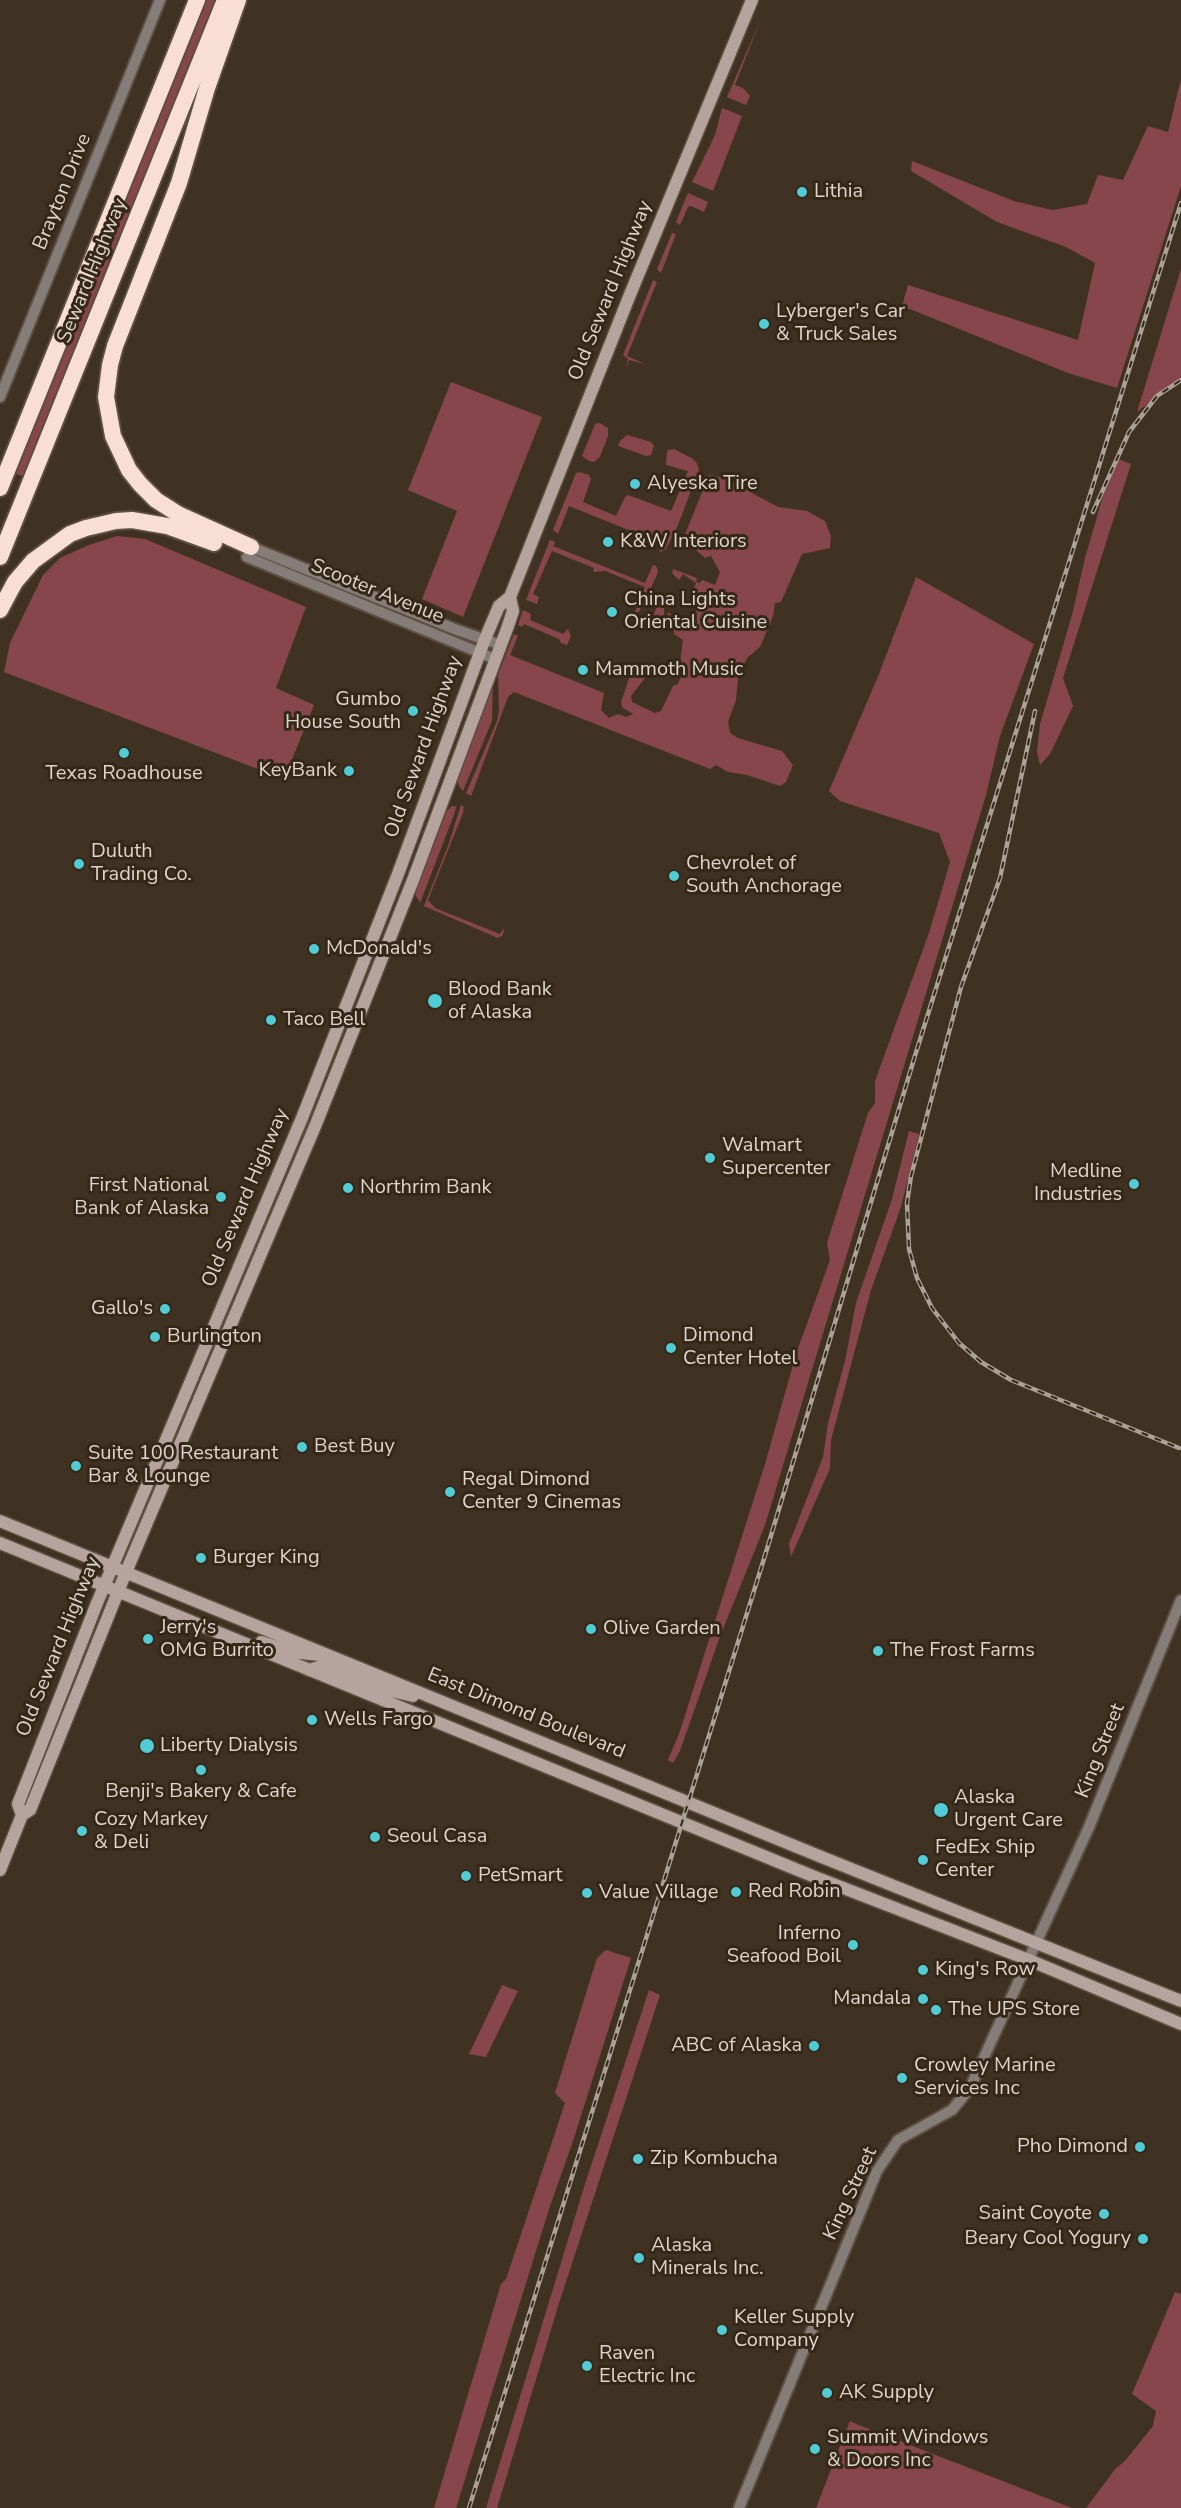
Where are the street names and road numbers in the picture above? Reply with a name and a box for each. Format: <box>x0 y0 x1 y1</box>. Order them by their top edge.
street label: Brayton Drive <box>29 130 97 254</box>
street label: Seward Highway <box>53 195 133 347</box>
street label: Old Seward Highway <box>564 197 658 385</box>
street label: Scooter Avenue <box>307 554 447 630</box>
street label: Old Seward Highway <box>380 653 468 841</box>
street label: Old Seward Highway <box>197 1105 295 1291</box>
street label: Old Seward Highway <box>12 1553 106 1741</box>
street label: East Dimond Boulevard <box>424 1663 628 1765</box>
street label: King Street <box>1071 1700 1131 1802</box>
street label: King Street <box>819 2144 883 2244</box>

